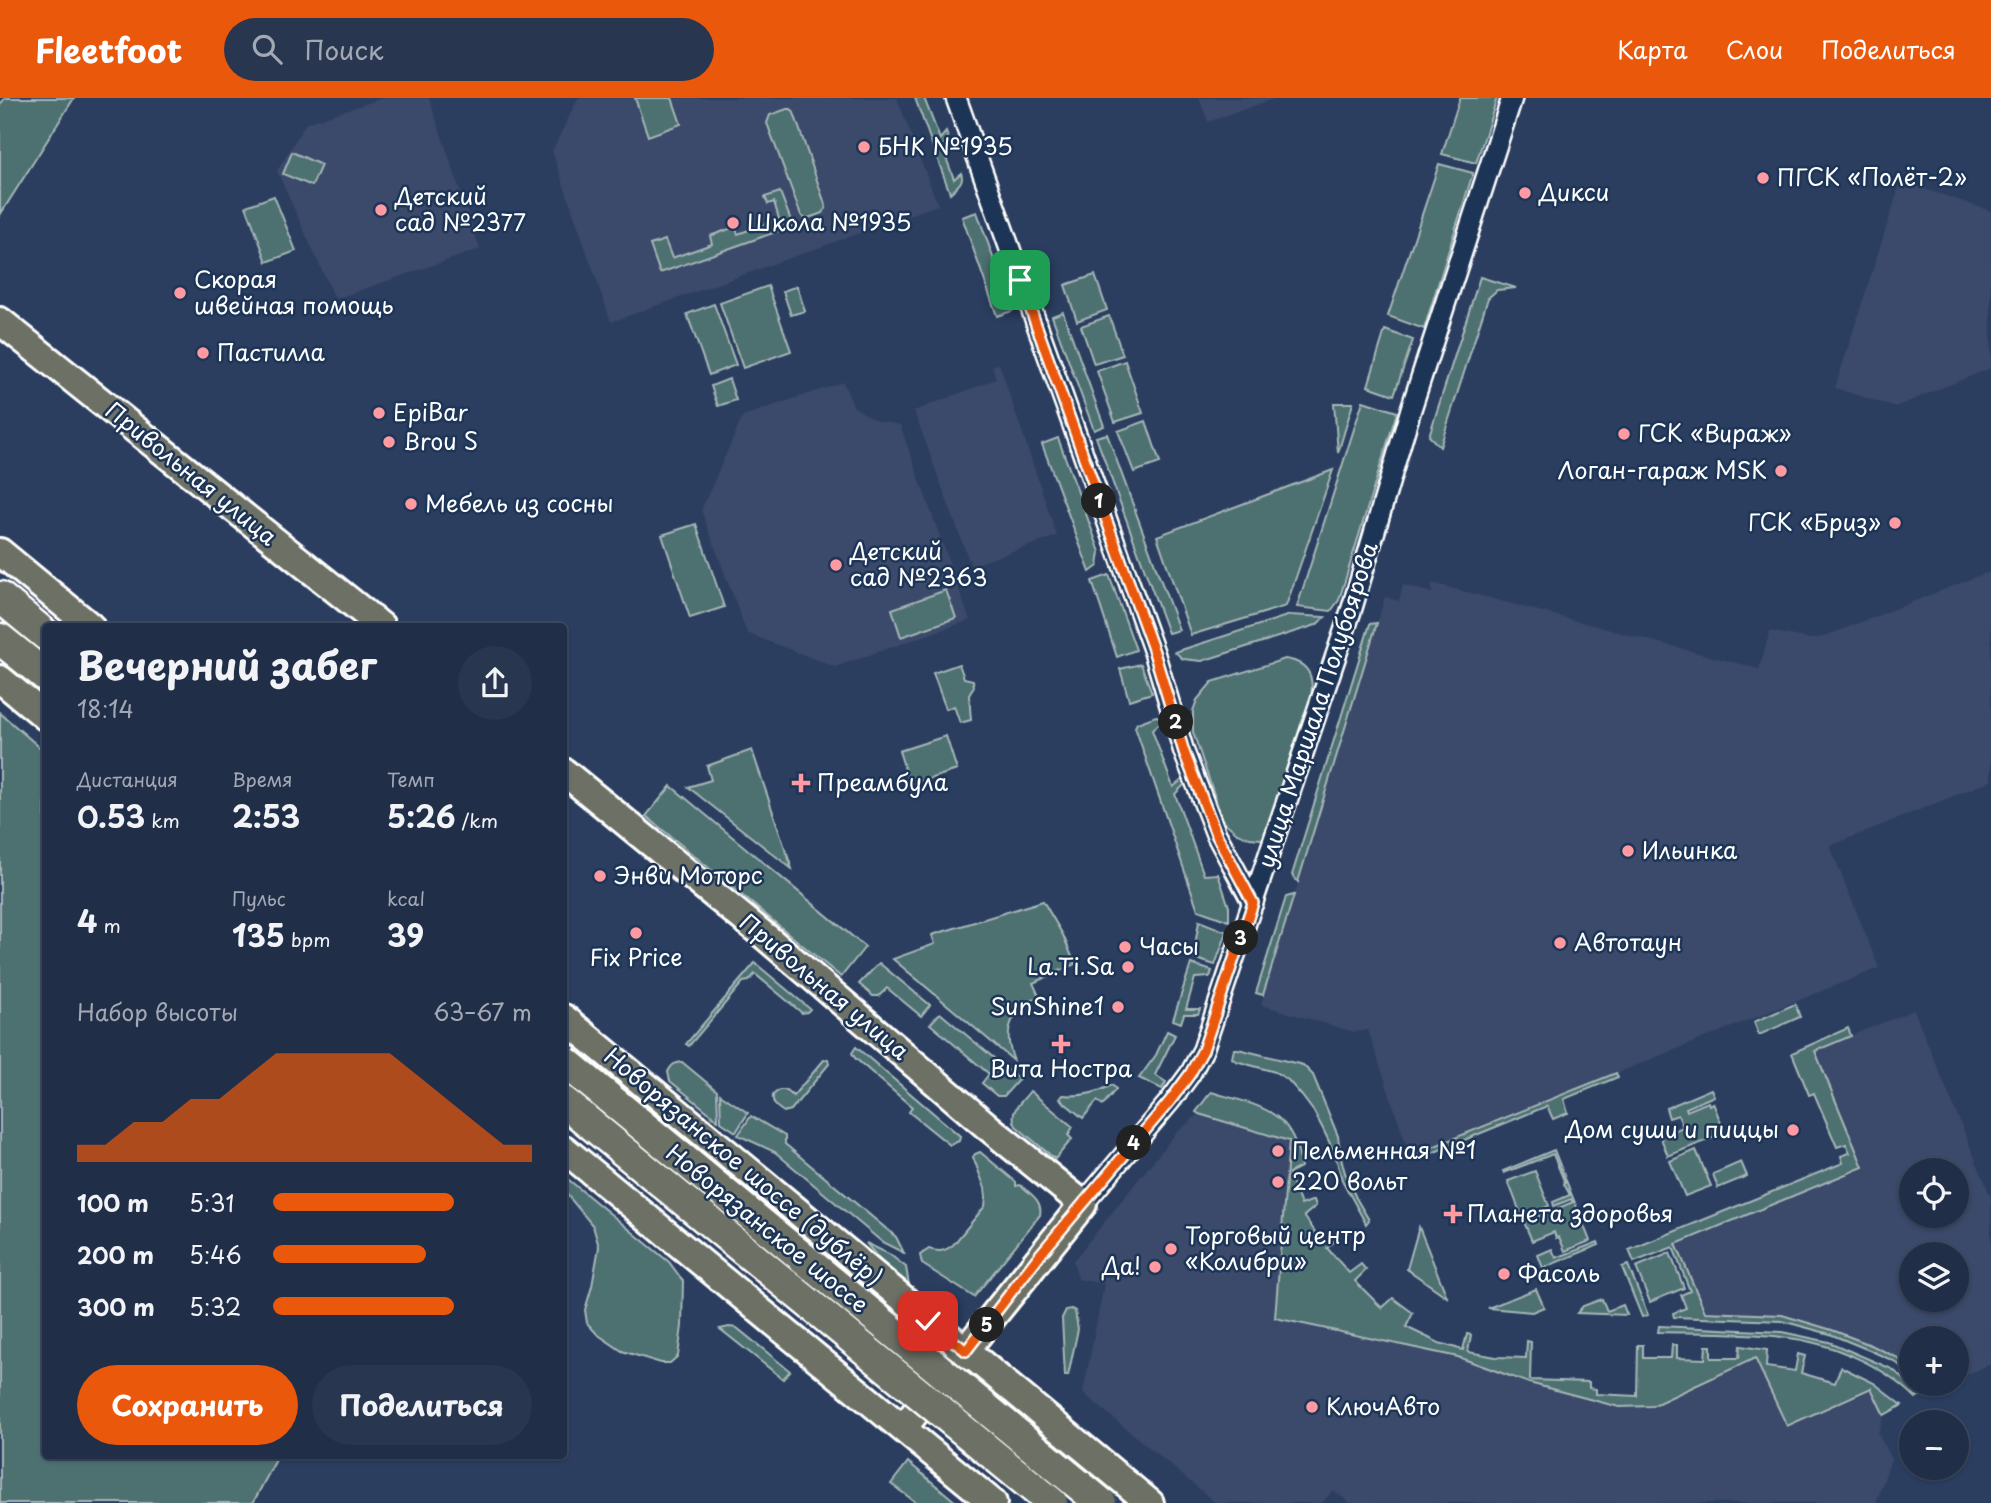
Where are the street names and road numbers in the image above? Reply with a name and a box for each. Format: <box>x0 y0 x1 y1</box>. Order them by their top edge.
street label: Привольная улица <box>99 393 286 553</box>
street label: улица Маршала Полубоярова <box>1247 536 1386 872</box>
street label: Привольная улица <box>733 904 918 1068</box>
street label: Новорязанское шоссе (дублёр) <box>598 1042 888 1292</box>
street label: Новорязанское шоссе <box>660 1139 874 1319</box>

